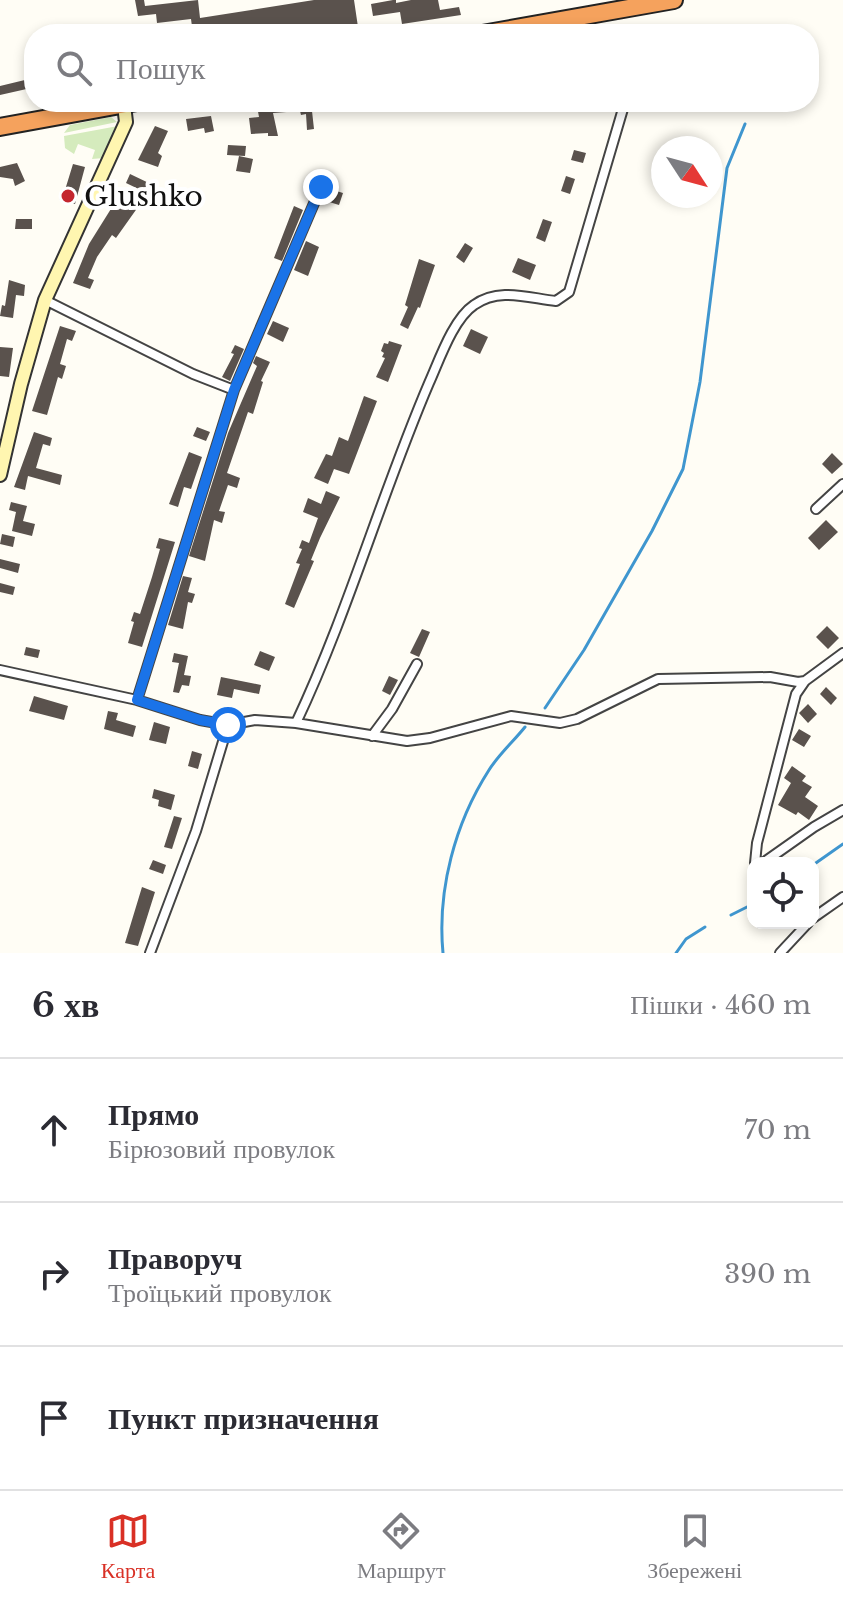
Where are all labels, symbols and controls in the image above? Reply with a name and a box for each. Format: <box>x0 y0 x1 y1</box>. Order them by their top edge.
search box <box>24 24 819 112</box>
icon: search <box>52 46 96 90</box>
text: Пошук <box>116 50 205 87</box>
north arrow <box>651 136 723 208</box>
route end <box>303 169 339 205</box>
place label: Glushko <box>84 179 203 214</box>
marker: Glushko <box>59 187 77 205</box>
route start <box>210 707 246 743</box>
map controls <box>747 857 819 929</box>
button: locate <box>747 857 819 929</box>
text: 6 хв <box>32 984 99 1026</box>
text: Пішки · 460 m <box>630 989 811 1021</box>
text: Прямо <box>108 1096 199 1133</box>
icon: ahead <box>32 1108 76 1152</box>
text: 70 m <box>744 1114 811 1146</box>
text: Бірюзовий провулок <box>108 1133 335 1165</box>
text: Праворуч <box>108 1240 242 1277</box>
icon: right <box>32 1252 76 1296</box>
text: 390 m <box>724 1258 811 1290</box>
text: Троїцький провулок <box>108 1277 332 1309</box>
icon: arrive <box>32 1396 76 1440</box>
text: Пункт призначення <box>108 1400 379 1437</box>
tab: Карта <box>101 1509 155 1584</box>
tab: Маршрут <box>357 1509 446 1584</box>
tab: Збережені <box>647 1509 742 1584</box>

